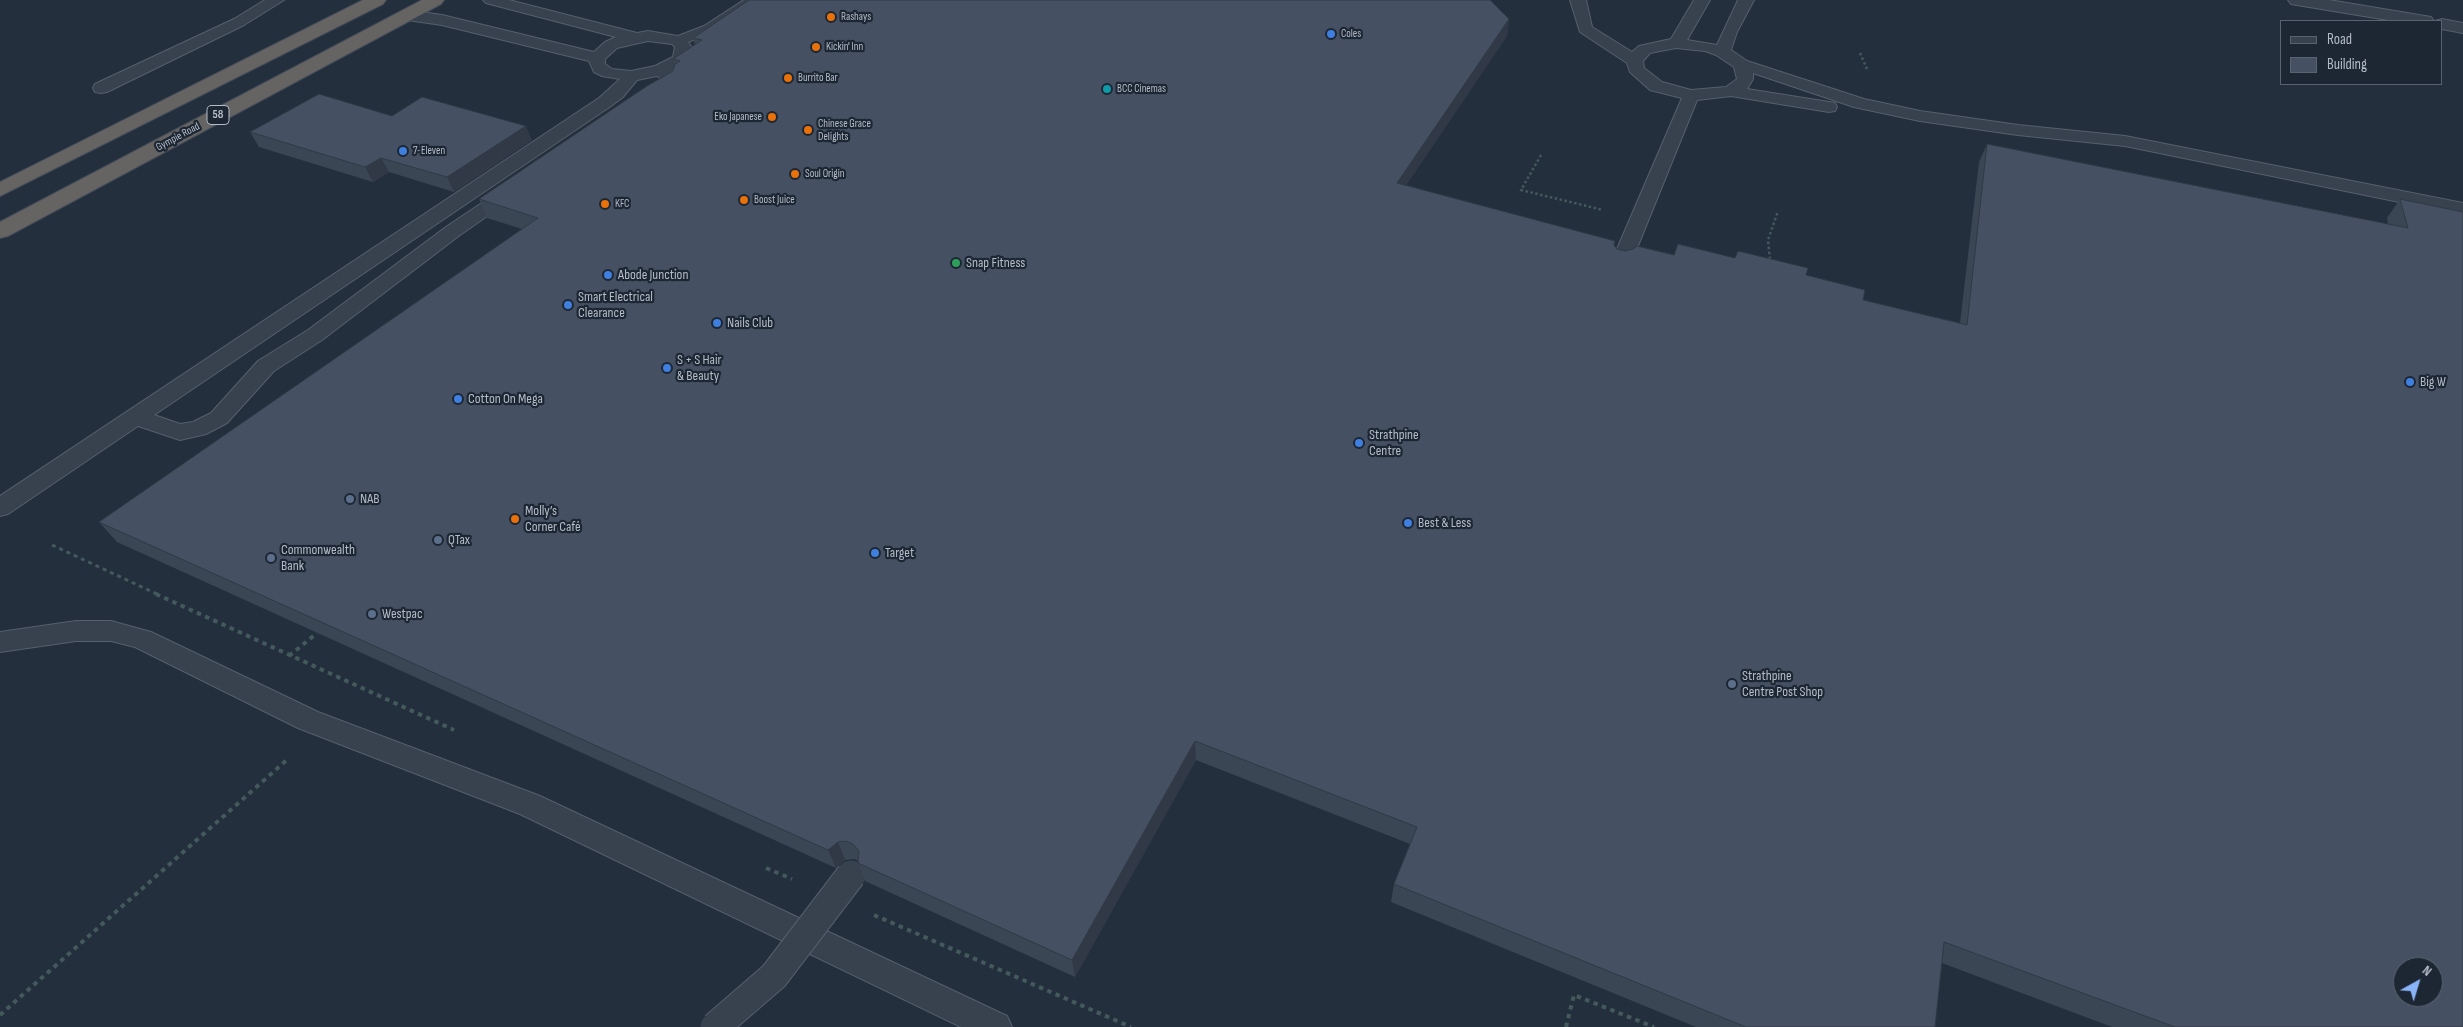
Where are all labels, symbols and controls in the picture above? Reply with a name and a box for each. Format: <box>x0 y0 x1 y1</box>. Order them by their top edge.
place label: Rashays <box>841 10 871 24</box>
marker: Rashays <box>825 11 837 23</box>
legend <box>2280 20 2443 85</box>
place label: Coles <box>1341 27 1361 41</box>
marker: Coles <box>1325 28 1337 40</box>
text: Road <box>2327 30 2352 49</box>
place label: Kickin' Inn <box>826 40 863 54</box>
marker: Kickin' Inn <box>810 41 822 53</box>
text: Building <box>2327 55 2367 74</box>
place label: Burrito Bar <box>798 71 838 85</box>
marker: Burrito Bar <box>782 72 794 84</box>
place label: BCC Cinemas <box>1117 82 1166 96</box>
marker: BCC Cinemas <box>1101 83 1113 95</box>
road number: 58 <box>207 106 229 124</box>
place label: Eko Japanese <box>714 110 762 124</box>
marker: Eko Japanese <box>766 111 778 123</box>
place label: Chinese Grace Delights <box>818 117 871 143</box>
street label: Gympie Road <box>154 120 202 154</box>
marker: Chinese Grace Delights <box>802 124 814 136</box>
place label: 7-Eleven <box>413 144 445 158</box>
marker: 7-Eleven <box>397 145 409 157</box>
place label: Soul Origin <box>805 167 844 181</box>
marker: Soul Origin <box>789 168 801 180</box>
place label: Boost Juice <box>754 193 795 207</box>
marker: Boost Juice <box>738 194 750 206</box>
place label: KFC <box>615 197 629 211</box>
marker: KFC <box>599 198 611 210</box>
place label: Snap Fitness <box>966 255 1025 271</box>
marker: Snap Fitness <box>950 257 962 269</box>
place label: Abode Junction <box>618 267 688 283</box>
marker: Abode Junction <box>602 269 614 281</box>
place label: Smart Electrical Clearance <box>578 289 653 322</box>
marker: Smart Electrical Clearance <box>562 299 574 311</box>
place label: Nails Club <box>727 315 773 331</box>
marker: Nails Club <box>711 317 723 329</box>
place label: S + S Hair & Beauty <box>677 352 722 384</box>
marker: S + S Hair & Beauty <box>661 362 673 374</box>
place label: Big W <box>2420 374 2446 390</box>
marker: Big W <box>2404 376 2416 388</box>
place label: Cotton On Mega <box>468 391 543 407</box>
marker: Cotton On Mega <box>452 393 464 405</box>
place label: Strathpine Centre <box>1369 427 1419 460</box>
marker: Strathpine Centre <box>1353 437 1365 449</box>
place label: NAB <box>360 491 379 507</box>
marker: NAB <box>344 493 356 505</box>
place label: Molly’s Corner Café <box>525 503 581 536</box>
marker: Molly’s Corner Café <box>509 513 521 525</box>
place label: Best & Less <box>1418 515 1471 531</box>
marker: Best & Less <box>1402 517 1414 529</box>
place label: QTax <box>448 532 470 548</box>
marker: QTax <box>432 534 444 546</box>
place label: Commonwealth Bank <box>281 542 355 574</box>
place label: Target <box>885 545 914 561</box>
marker: Target <box>869 547 881 559</box>
marker: Commonwealth Bank <box>265 552 277 564</box>
place label: Westpac <box>382 606 423 622</box>
marker: Westpac <box>366 608 378 620</box>
place label: Strathpine Centre Post Shop <box>1742 668 1823 700</box>
marker: Strathpine Centre Post Shop <box>1726 678 1738 690</box>
north arrow <box>2393 957 2443 1007</box>
text: N <box>2419 962 2435 980</box>

